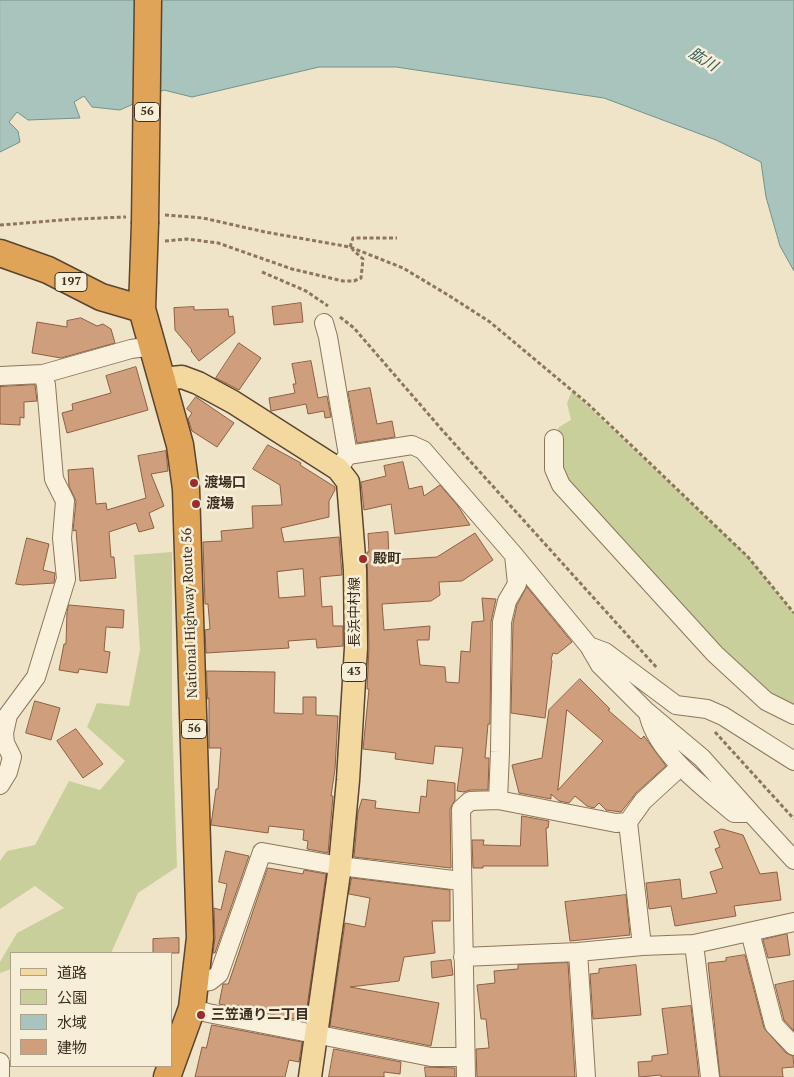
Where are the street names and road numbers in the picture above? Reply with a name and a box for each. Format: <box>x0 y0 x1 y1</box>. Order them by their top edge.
road number: 56 <box>134 102 160 121</box>
road number: 197 <box>55 272 87 292</box>
street label: National Highway Route 56 <box>179 528 201 698</box>
street label: 長浜中村線 <box>347 577 363 647</box>
road number: 43 <box>342 662 366 682</box>
road number: 56 <box>182 720 206 739</box>

